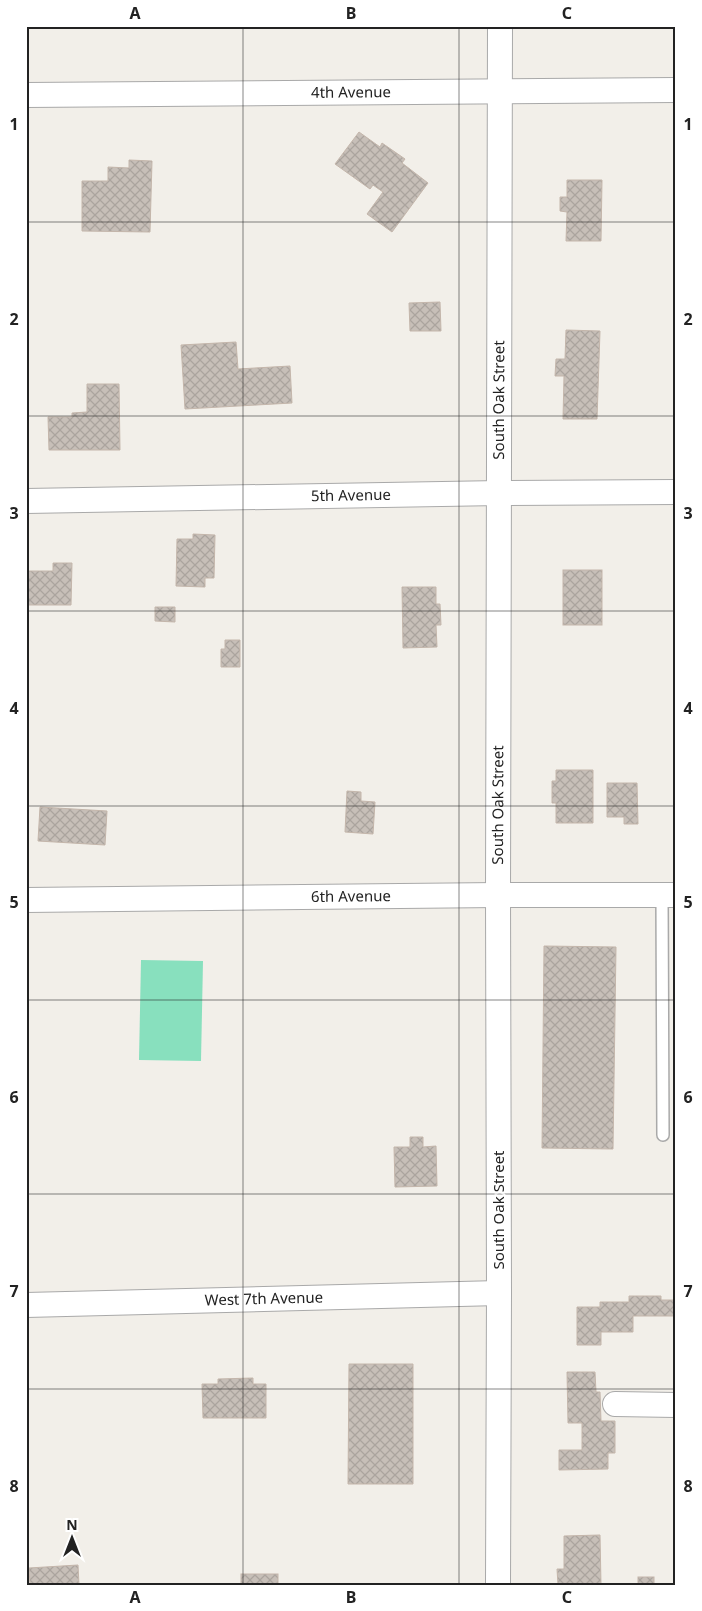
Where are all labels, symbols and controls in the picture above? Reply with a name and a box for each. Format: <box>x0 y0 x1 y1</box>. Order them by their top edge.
text: A <box>129 2 141 24</box>
text: B <box>346 2 356 24</box>
text: C <box>562 2 572 24</box>
street label: 4th Avenue <box>311 81 391 102</box>
text: 1 <box>9 113 19 135</box>
text: 1 <box>683 113 693 135</box>
text: 2 <box>9 308 19 330</box>
text: 2 <box>683 308 693 330</box>
street label: South Oak Street <box>488 340 508 460</box>
street label: 5th Avenue <box>311 484 391 505</box>
text: 3 <box>9 502 19 524</box>
text: 3 <box>683 502 693 524</box>
text: 4 <box>9 697 19 719</box>
text: 4 <box>683 697 693 719</box>
street label: South Oak Street <box>487 745 507 865</box>
street label: 6th Avenue <box>311 885 391 906</box>
text: 5 <box>9 891 19 913</box>
text: 5 <box>683 891 693 913</box>
text: 6 <box>9 1086 19 1108</box>
text: 6 <box>683 1086 693 1108</box>
street label: South Oak Street <box>488 1150 508 1270</box>
text: 7 <box>9 1280 19 1302</box>
text: 7 <box>683 1280 693 1302</box>
street label: West 7th Avenue <box>204 1286 323 1309</box>
text: 8 <box>9 1475 19 1497</box>
text: 8 <box>683 1475 693 1497</box>
north arrow <box>48 1514 98 1564</box>
text: N <box>66 1515 78 1534</box>
text: A <box>129 1586 141 1608</box>
text: B <box>346 1586 356 1608</box>
text: C <box>562 1586 572 1608</box>

